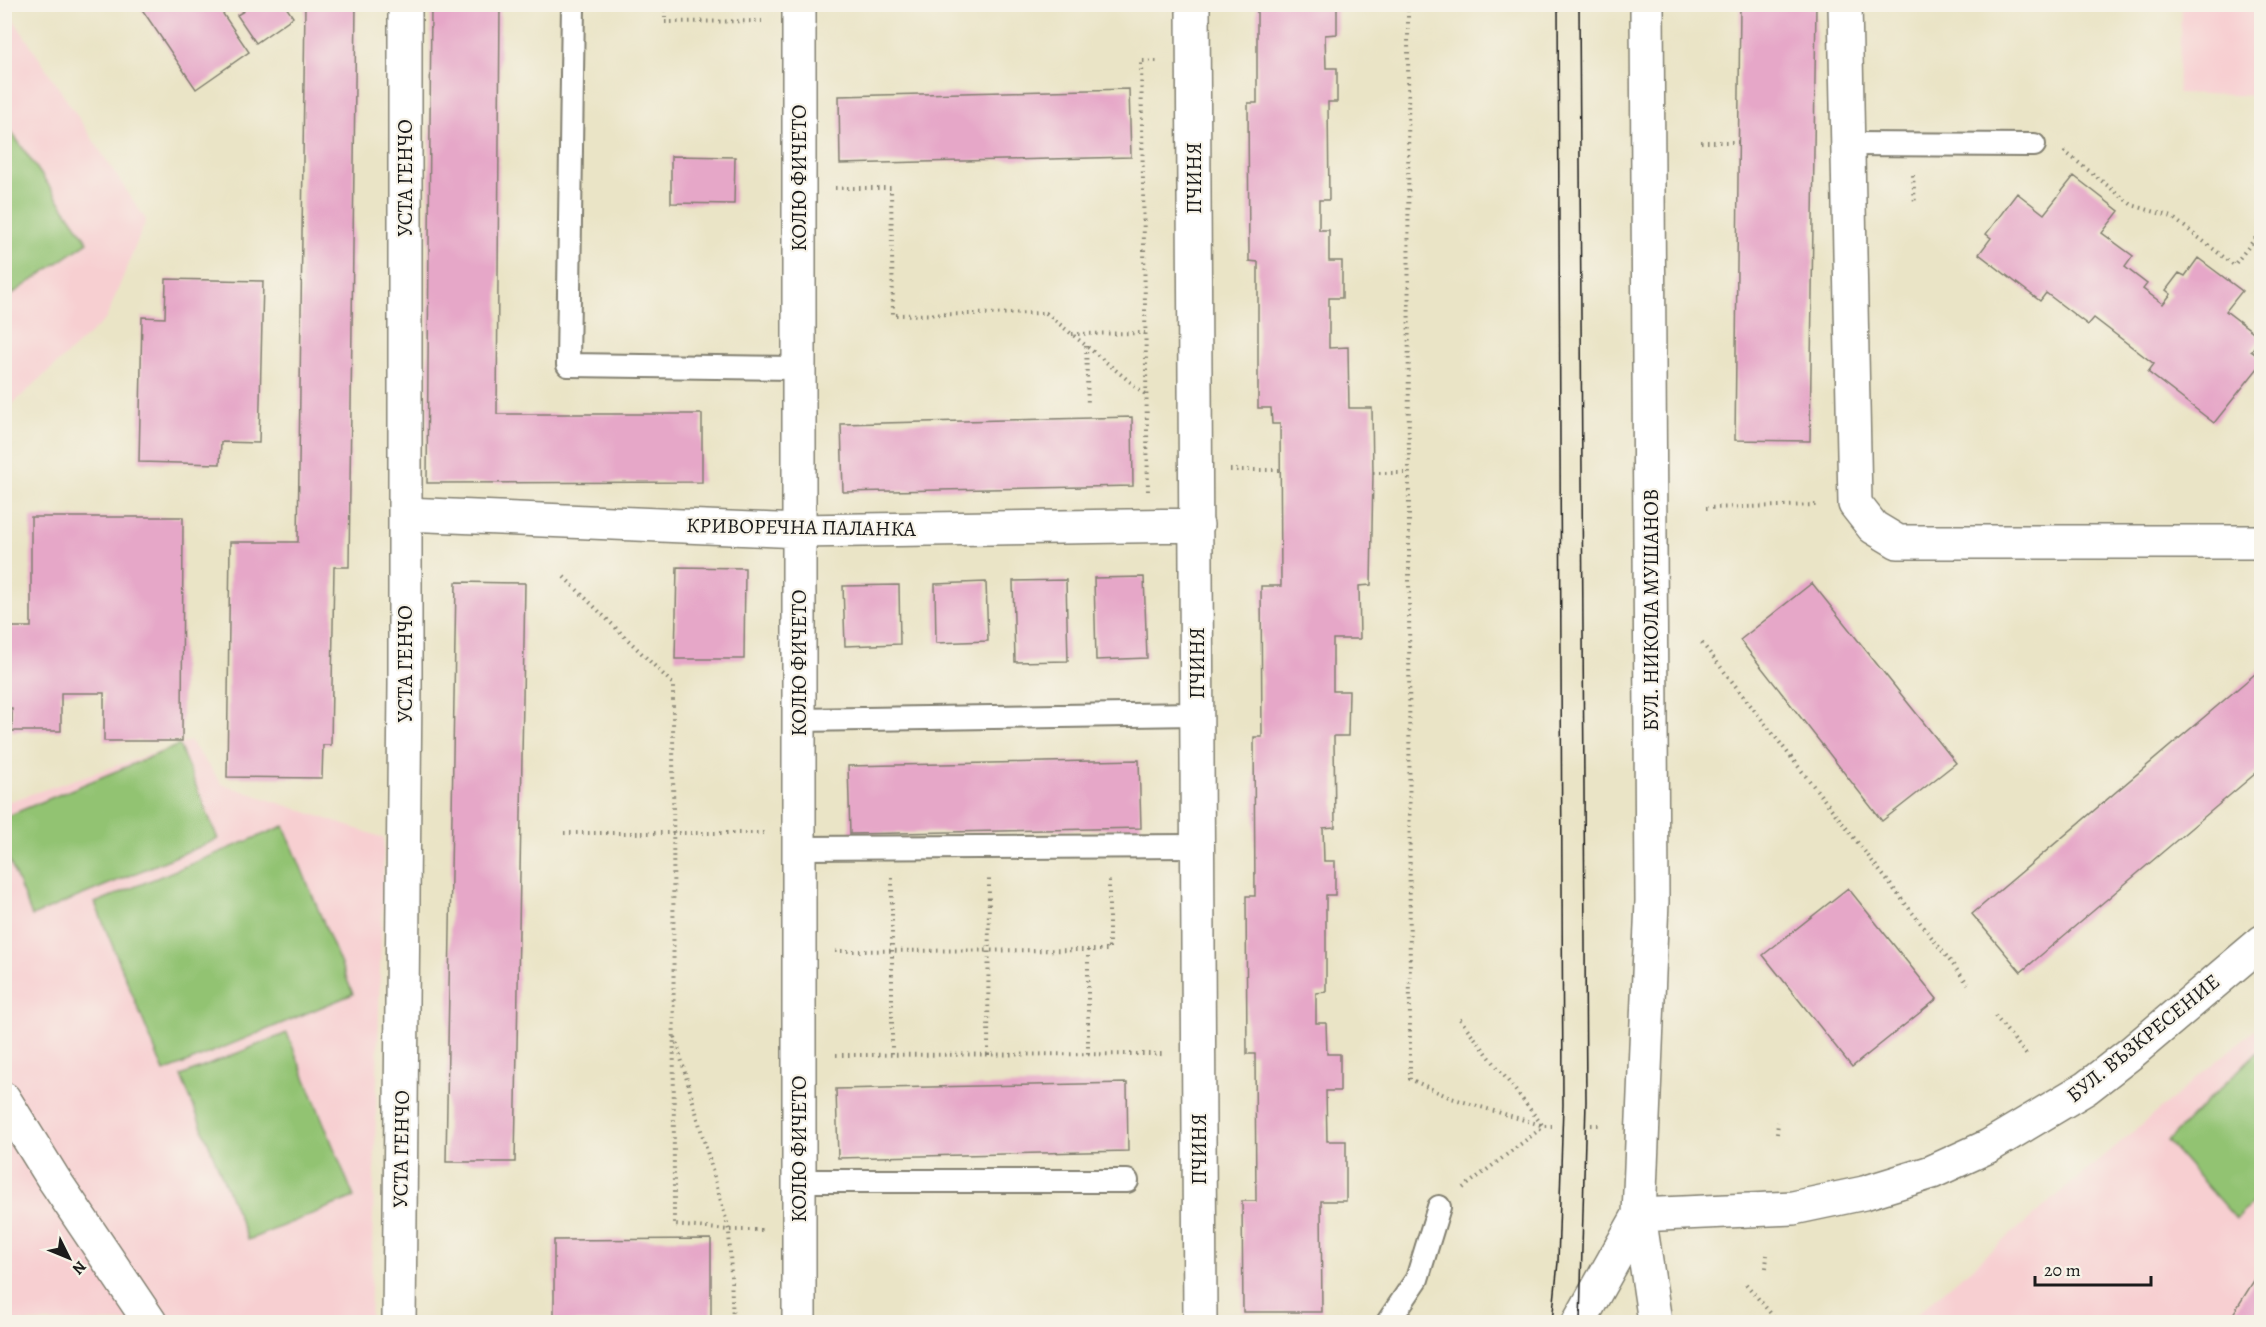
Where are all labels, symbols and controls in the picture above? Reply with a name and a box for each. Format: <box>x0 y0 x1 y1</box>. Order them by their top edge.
street label: КОЛЮ ФИЧЕТО <box>785 104 813 252</box>
street label: УСТА ГЕНЧО <box>391 119 419 237</box>
street label: ПЧИНЯ <box>1180 142 1208 214</box>
street label: БУЛ. НИКОЛА МУШАНОВ <box>1637 489 1665 731</box>
street label: КРИВОРЕЧНА ПАЛАНКА <box>686 511 917 543</box>
street label: КОЛЮ ФИЧЕТО <box>785 589 813 737</box>
street label: УСТА ГЕНЧО <box>391 605 419 723</box>
street label: ПЧИНЯ <box>1183 627 1211 699</box>
street label: БУЛ. ВЪЗКРЕСЕНИЕ <box>2060 967 2226 1109</box>
street label: КОЛЮ ФИЧЕТО <box>785 1075 813 1223</box>
street label: УСТА ГЕНЧО <box>386 1090 416 1208</box>
street label: ПЧИНЯ <box>1185 1113 1213 1185</box>
north arrow <box>39 1228 99 1288</box>
scale bar <box>2035 1249 2150 1287</box>
text: N <box>67 1256 91 1280</box>
text: 20 m <box>2044 1258 2081 1282</box>

